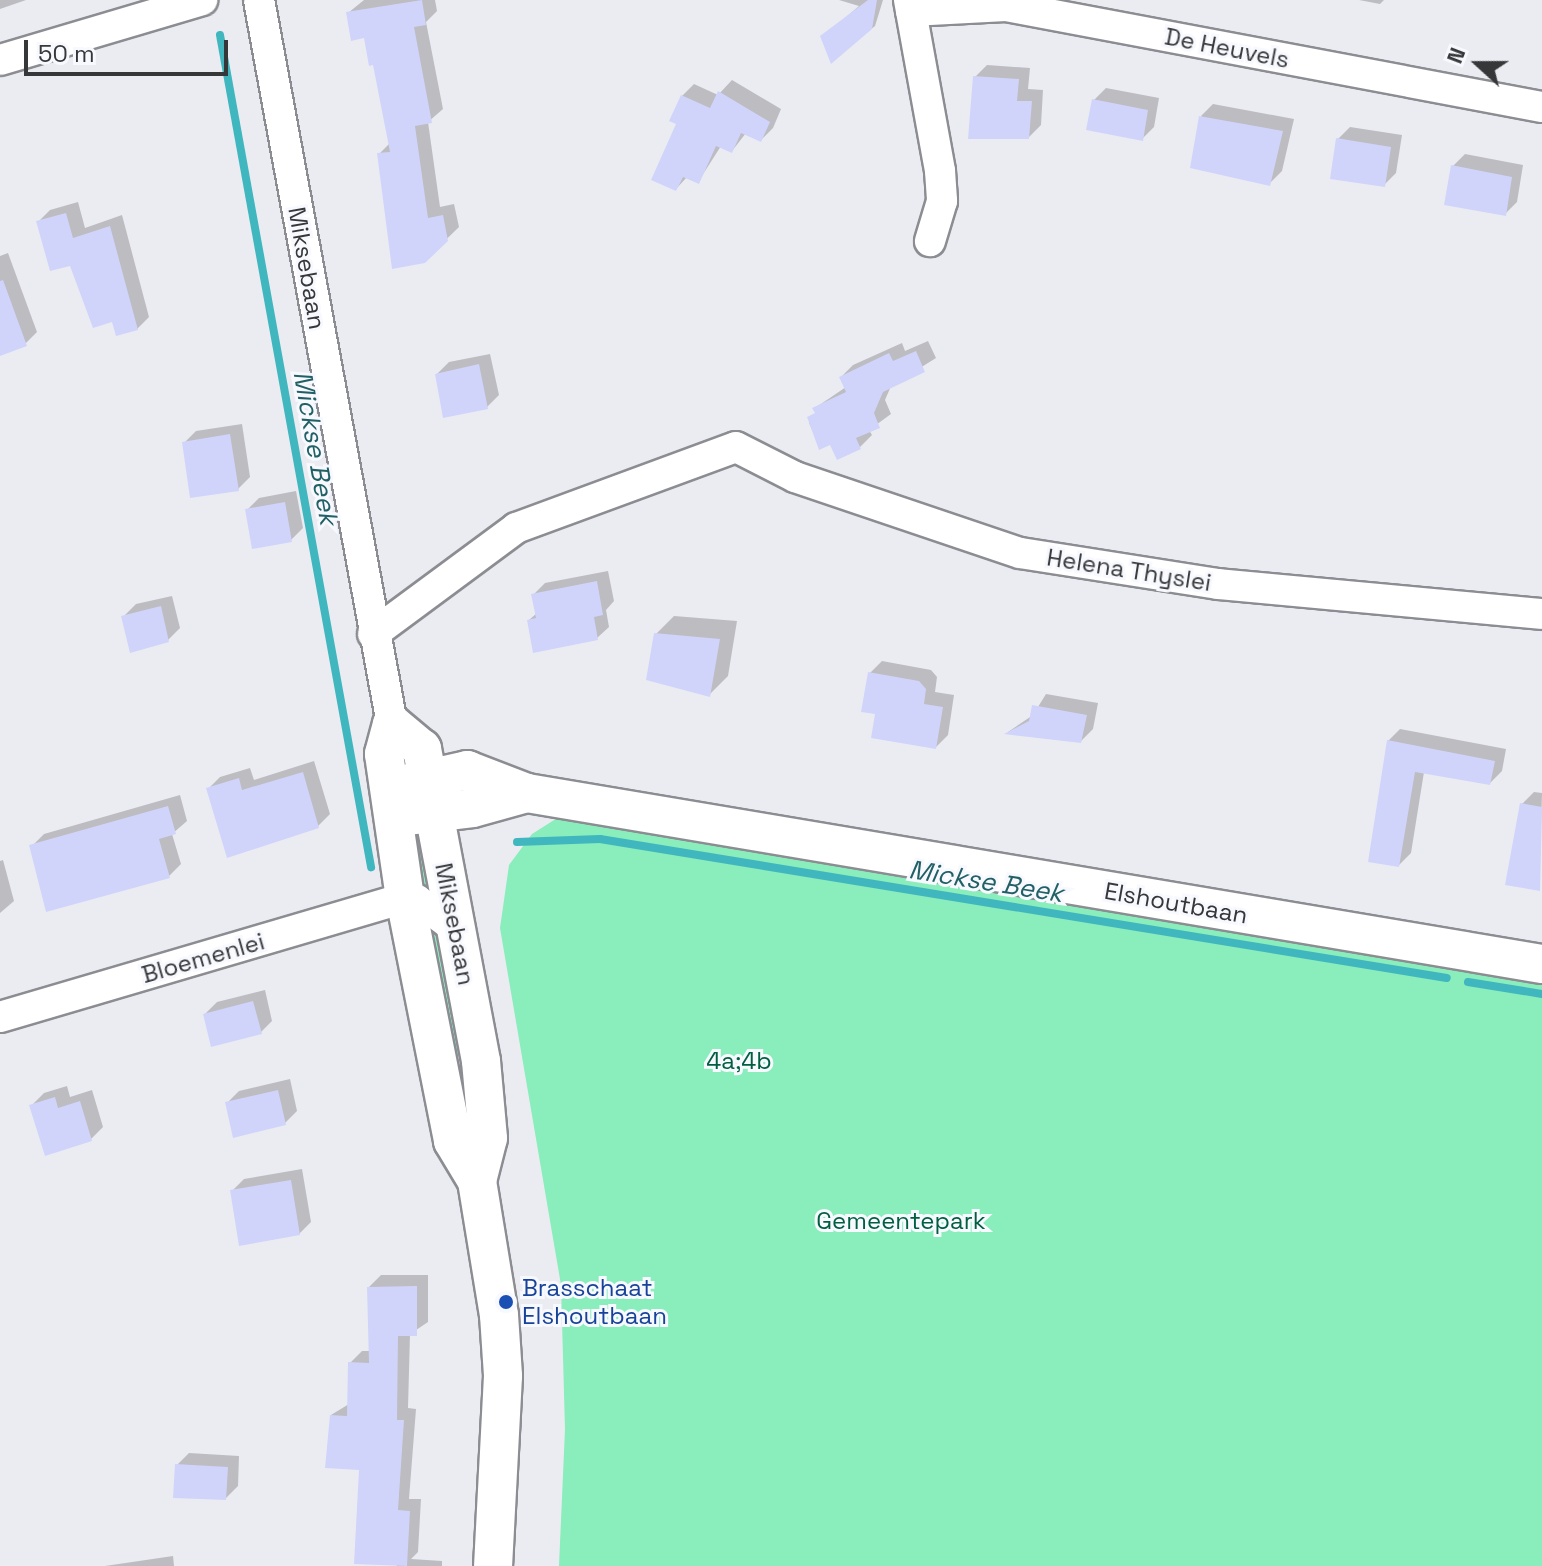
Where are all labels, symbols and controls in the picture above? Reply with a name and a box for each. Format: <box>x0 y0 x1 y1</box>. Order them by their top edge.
street label: De Heuvels <box>1162 22 1292 74</box>
scale bar <box>28 24 232 74</box>
north arrow <box>1438 24 1518 104</box>
text: 50 m <box>38 38 95 69</box>
text: N <box>1440 43 1471 67</box>
street label: Miksebaan <box>282 205 332 331</box>
water label: Mickse Beek <box>286 369 344 527</box>
street label: Helena Thyslei <box>1044 543 1214 597</box>
water label: Mickse Beek <box>907 854 1065 910</box>
street label: Miksebaan <box>429 860 481 988</box>
street label: Elshoutbaan <box>1102 876 1250 930</box>
street label: Bloemenlei <box>138 927 268 989</box>
park label: 4a;4b <box>706 1047 772 1075</box>
park label: Gemeentepark <box>816 1207 986 1235</box>
place label: Brasschaat Elshoutbaan <box>522 1274 667 1330</box>
marker: Brasschaat Elshoutbaan <box>497 1293 515 1311</box>

